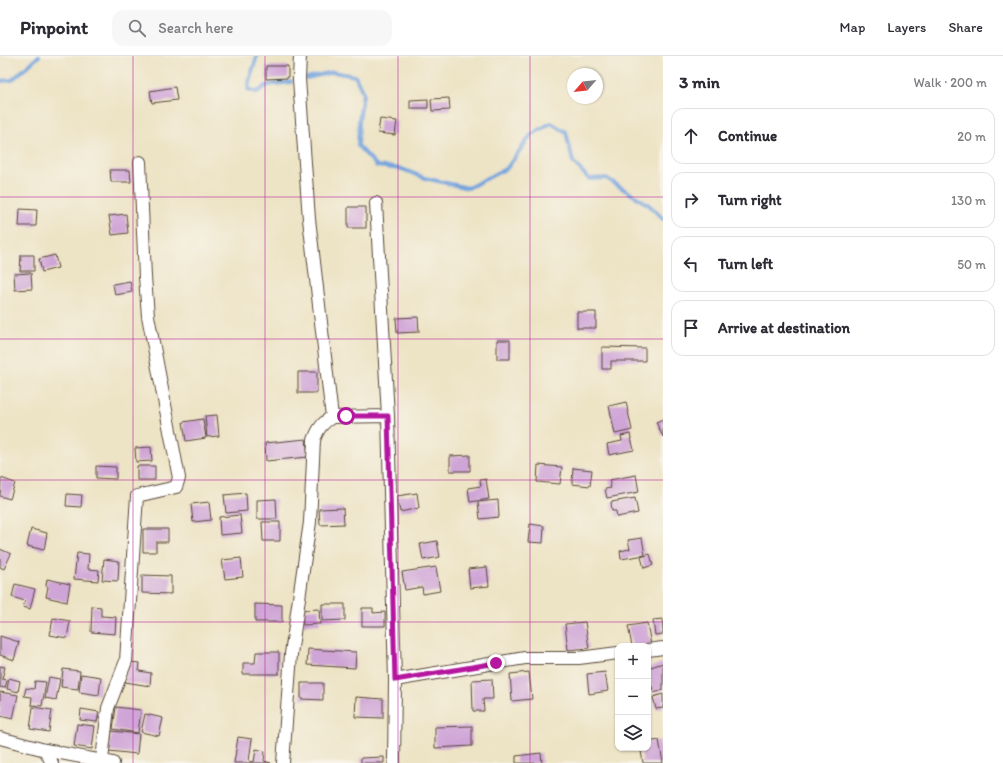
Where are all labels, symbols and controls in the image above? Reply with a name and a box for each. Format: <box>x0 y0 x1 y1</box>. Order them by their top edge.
search box <box>112 10 392 46</box>
text: Pinpoint <box>20 16 88 39</box>
icon: search <box>126 17 148 39</box>
text: Search here <box>158 19 233 37</box>
text: Map <box>840 19 865 36</box>
text: Layers <box>887 19 926 36</box>
text: Share <box>948 19 983 36</box>
north arrow <box>567 68 603 104</box>
text: 3 min <box>679 72 720 92</box>
text: Walk · 200 m <box>914 75 987 90</box>
icon: ahead <box>680 125 702 147</box>
text: Continue <box>718 127 777 145</box>
text: 20 m <box>957 129 986 144</box>
icon: right <box>680 189 702 211</box>
text: Turn right <box>718 191 782 209</box>
text: 130 m <box>951 193 986 208</box>
icon: left <box>680 253 702 275</box>
text: Turn left <box>718 255 773 273</box>
text: 50 m <box>957 257 986 272</box>
icon: arrive <box>680 317 702 339</box>
text: Arrive at destination <box>718 319 850 337</box>
route start <box>337 407 355 425</box>
map controls <box>615 643 651 751</box>
button: + <box>615 643 651 679</box>
route end <box>487 654 505 672</box>
button: − <box>615 679 651 715</box>
button: layers <box>615 715 651 751</box>

